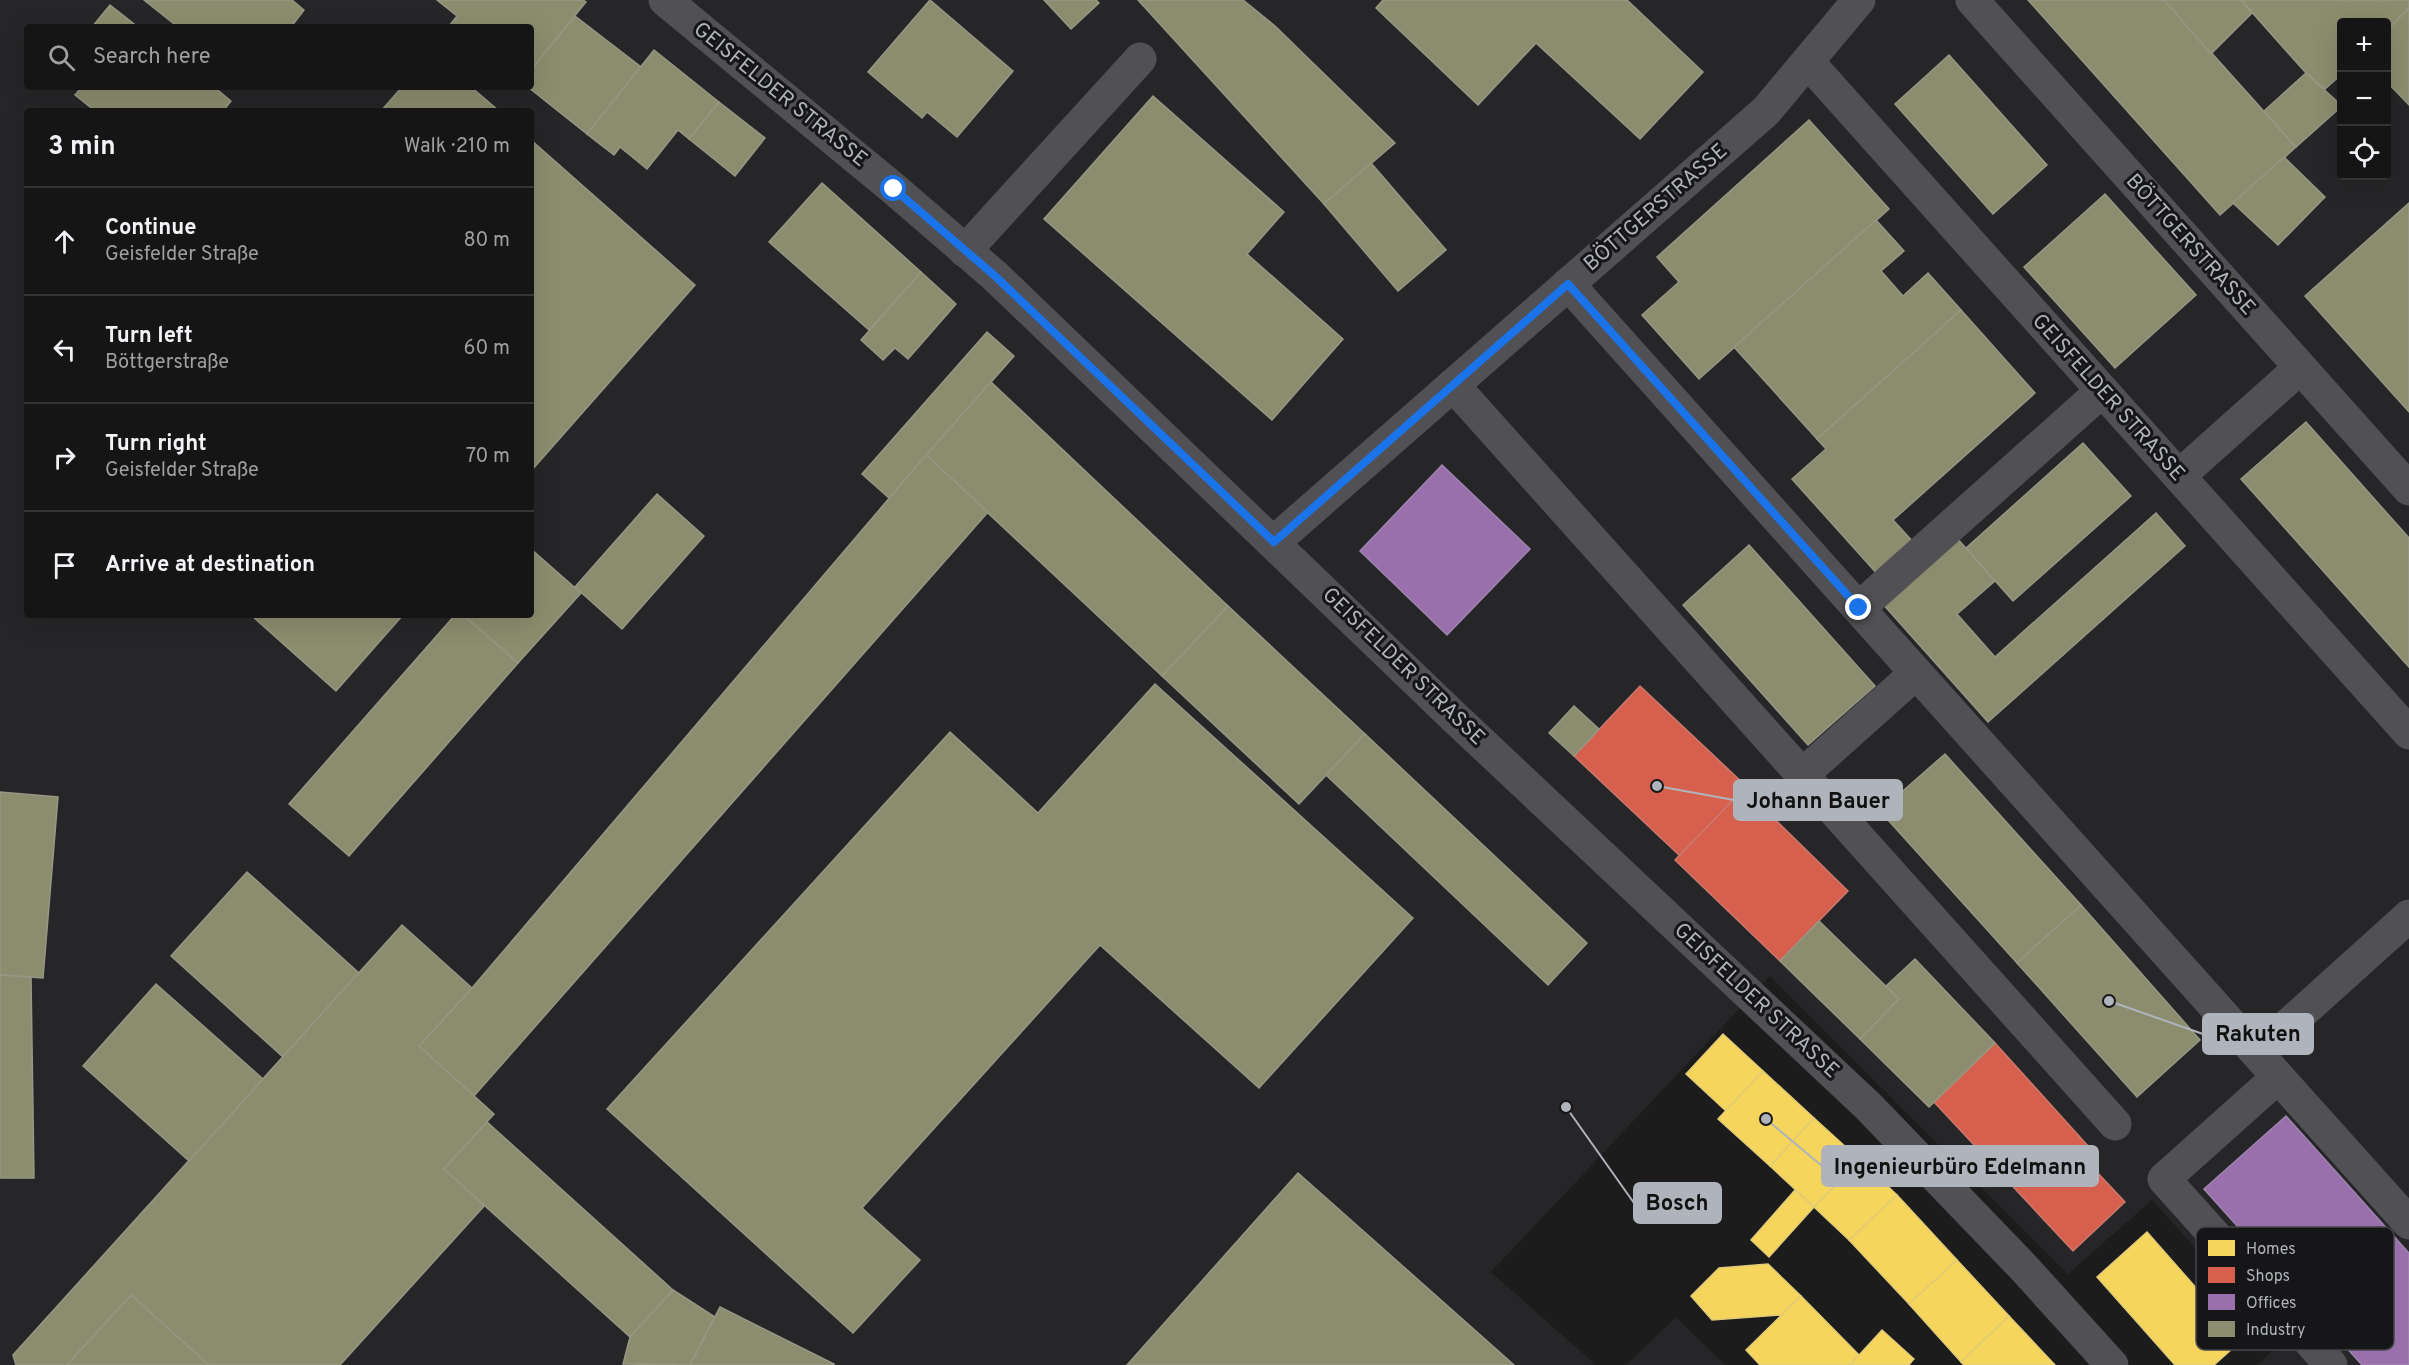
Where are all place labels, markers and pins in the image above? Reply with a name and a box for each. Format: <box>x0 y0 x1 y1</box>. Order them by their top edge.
callout: Johann Bauer <box>1734 780 1902 820</box>
callout: Rakuten <box>2203 1014 2313 1054</box>
callout: Ingenieurbüro Edelmann <box>1822 1146 2098 1186</box>
callout: Bosch <box>1634 1183 1721 1223</box>

